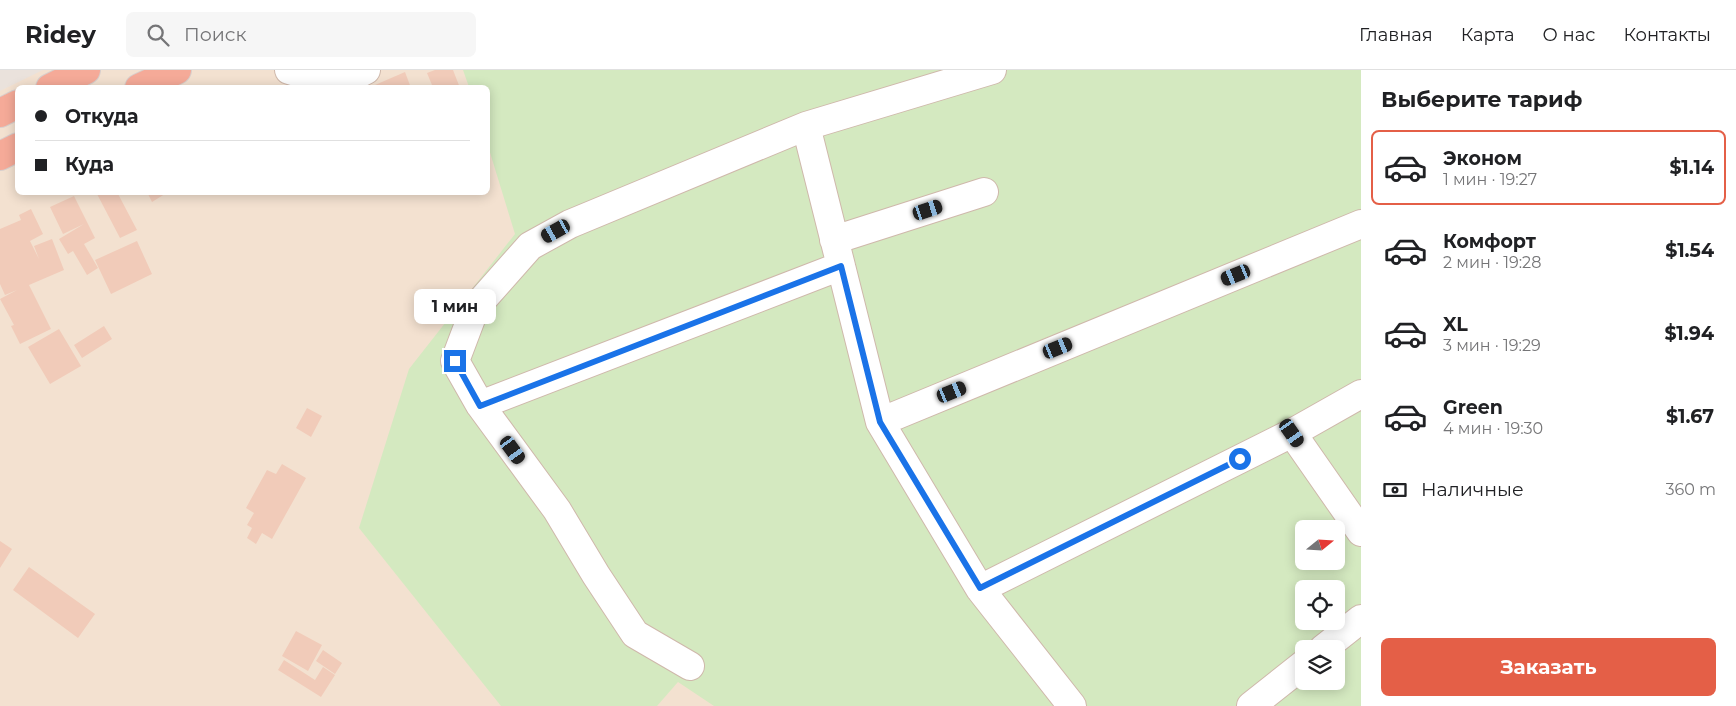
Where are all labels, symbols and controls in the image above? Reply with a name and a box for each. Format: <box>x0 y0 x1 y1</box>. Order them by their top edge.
search box <box>126 12 476 57</box>
text: Ridey <box>25 20 96 49</box>
icon: search <box>144 21 172 49</box>
text: Поиск <box>184 23 247 46</box>
text: Главная <box>1359 24 1433 46</box>
text: Карта <box>1461 24 1515 46</box>
text: О нас <box>1543 24 1595 46</box>
text: Контакты <box>1623 24 1711 46</box>
text: Выберите тариф <box>1381 86 1582 113</box>
text: Откуда <box>65 105 139 128</box>
icon: car <box>1383 145 1428 190</box>
text: Эконом <box>1443 147 1522 170</box>
text: Куда <box>65 153 114 176</box>
text: $1.14 <box>1669 156 1714 179</box>
text: 1 мин · 19:27 <box>1443 170 1537 189</box>
car <box>911 198 944 222</box>
car <box>539 217 572 245</box>
icon: car <box>1383 228 1428 273</box>
text: Комфорт <box>1443 230 1536 253</box>
text: $1.54 <box>1665 239 1714 262</box>
text: 2 мин · 19:28 <box>1443 253 1541 272</box>
car <box>1219 262 1252 288</box>
callout: 1 мин <box>414 288 496 324</box>
text: 1 мин <box>432 297 478 316</box>
icon: car <box>1383 311 1428 356</box>
text: XL <box>1443 313 1468 336</box>
text: $1.94 <box>1664 322 1714 345</box>
car <box>1041 335 1074 361</box>
text: 3 мин · 19:29 <box>1443 336 1541 355</box>
route end <box>444 350 466 372</box>
car <box>935 379 968 405</box>
icon: car <box>1383 394 1428 439</box>
text: Green <box>1443 396 1503 419</box>
text: $1.67 <box>1666 405 1714 428</box>
car <box>1277 416 1306 450</box>
text: 4 мин · 19:30 <box>1443 419 1543 438</box>
car <box>498 433 527 467</box>
route start <box>1229 448 1251 470</box>
icon: cash <box>1381 476 1409 504</box>
text: Наличные <box>1421 478 1524 501</box>
text: 360 m <box>1665 480 1716 499</box>
north arrow <box>1295 520 1345 570</box>
map controls <box>1295 520 1345 690</box>
button: locate <box>1295 580 1345 630</box>
button: Заказать <box>1381 638 1716 696</box>
button: layers <box>1295 640 1345 690</box>

